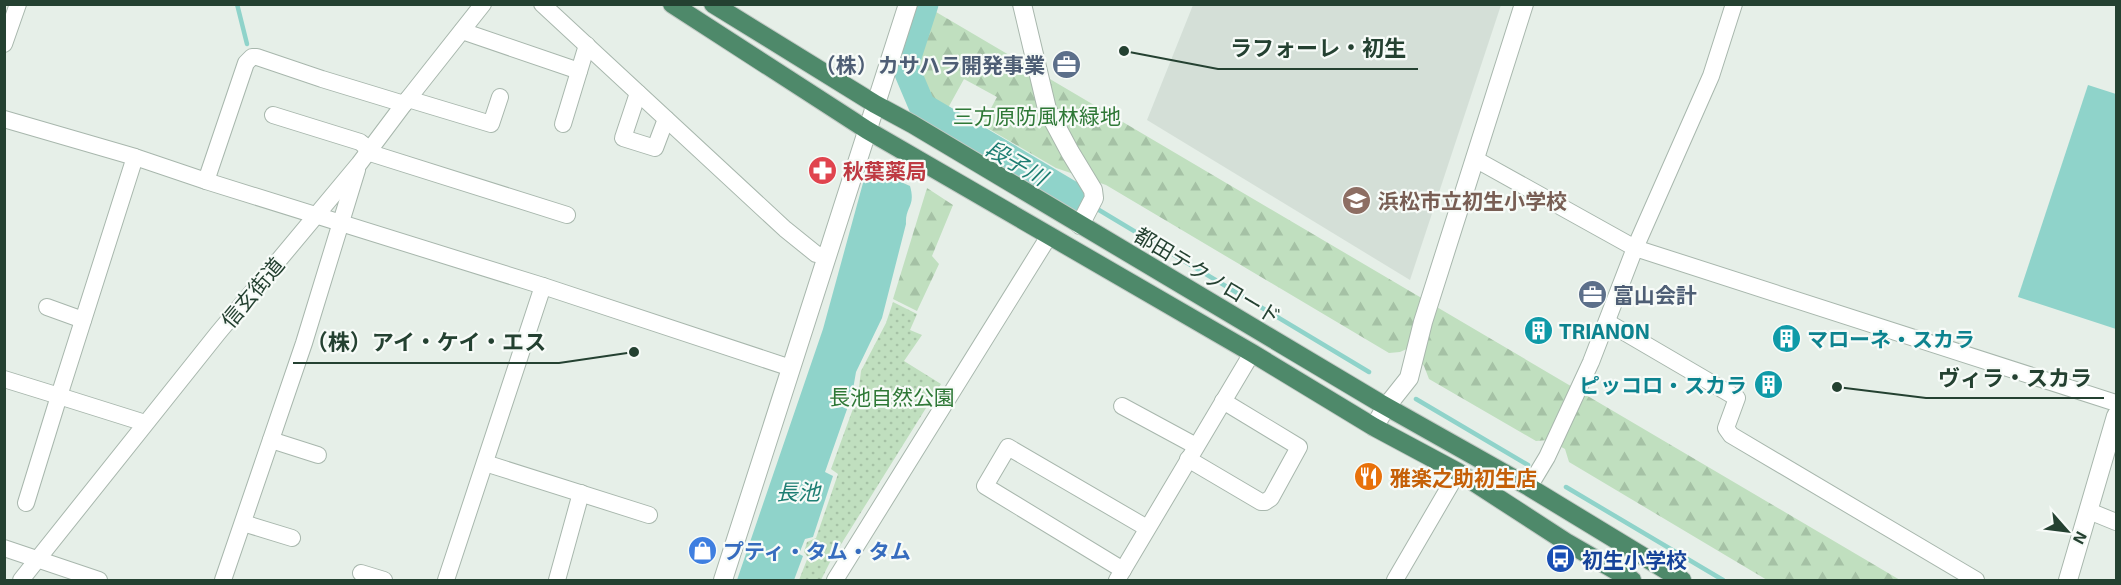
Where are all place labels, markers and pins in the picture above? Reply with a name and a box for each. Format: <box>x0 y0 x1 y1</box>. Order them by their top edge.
callout: ラフォーレ・初生 <box>1218 29 1418 69</box>
office icon: （株）カサハラ開発事業 <box>1050 48 1082 80</box>
place label: （株）カサハラ開発事業 <box>815 52 1045 77</box>
pharmacy icon: 秋葉薬局 <box>806 154 838 186</box>
place label: 秋葉薬局 <box>843 158 927 183</box>
school or university icon: 浜松市立初生小学校 <box>1341 184 1373 216</box>
place label: 浜松市立初生小学校 <box>1378 188 1567 213</box>
office icon: 富山会計 <box>1576 278 1608 310</box>
place label: 富山会計 <box>1613 282 1697 307</box>
building icon: TRIANON <box>1522 314 1554 346</box>
place label: TRIANON <box>1559 318 1650 343</box>
building icon: マローネ・スカラ <box>1770 322 1802 354</box>
callout: （株）アイ・ケイ・エス <box>293 323 559 363</box>
place label: マローネ・スカラ <box>1807 326 1975 351</box>
callout: ヴィラ・スカラ <box>1926 358 2104 398</box>
building icon: ピッコロ・スカラ <box>1752 368 1784 400</box>
place label: ピッコロ・スカラ <box>1579 372 1747 397</box>
restaurant icon: 雅楽之助初生店 <box>1353 461 1385 493</box>
place label: 雅楽之助初生店 <box>1390 465 1537 490</box>
shop icon: プティ・タム・タム <box>686 534 718 566</box>
place label: プティ・タム・タム <box>723 538 911 563</box>
bus stop icon: 初生小学校 <box>1545 543 1577 575</box>
place label: 初生小学校 <box>1582 547 1687 572</box>

